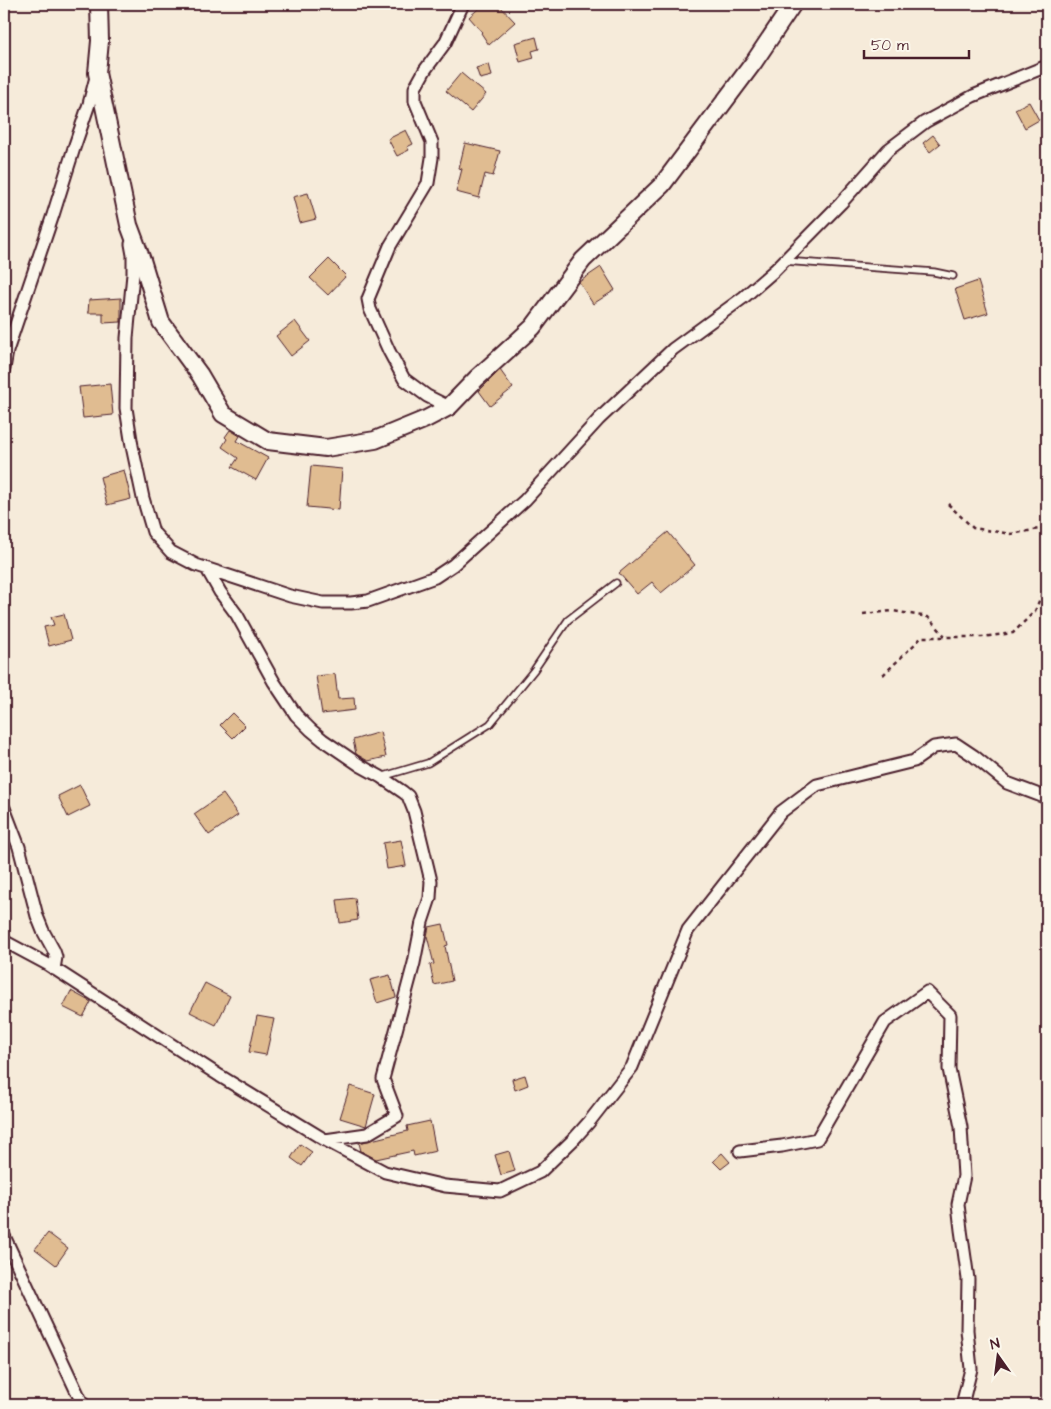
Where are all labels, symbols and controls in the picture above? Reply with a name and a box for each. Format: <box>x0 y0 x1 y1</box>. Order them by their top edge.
scale bar <box>864 28 968 60</box>
text: 50 m <box>871 35 909 56</box>
north arrow <box>974 1332 1024 1382</box>
text: N <box>988 1334 1002 1355</box>

